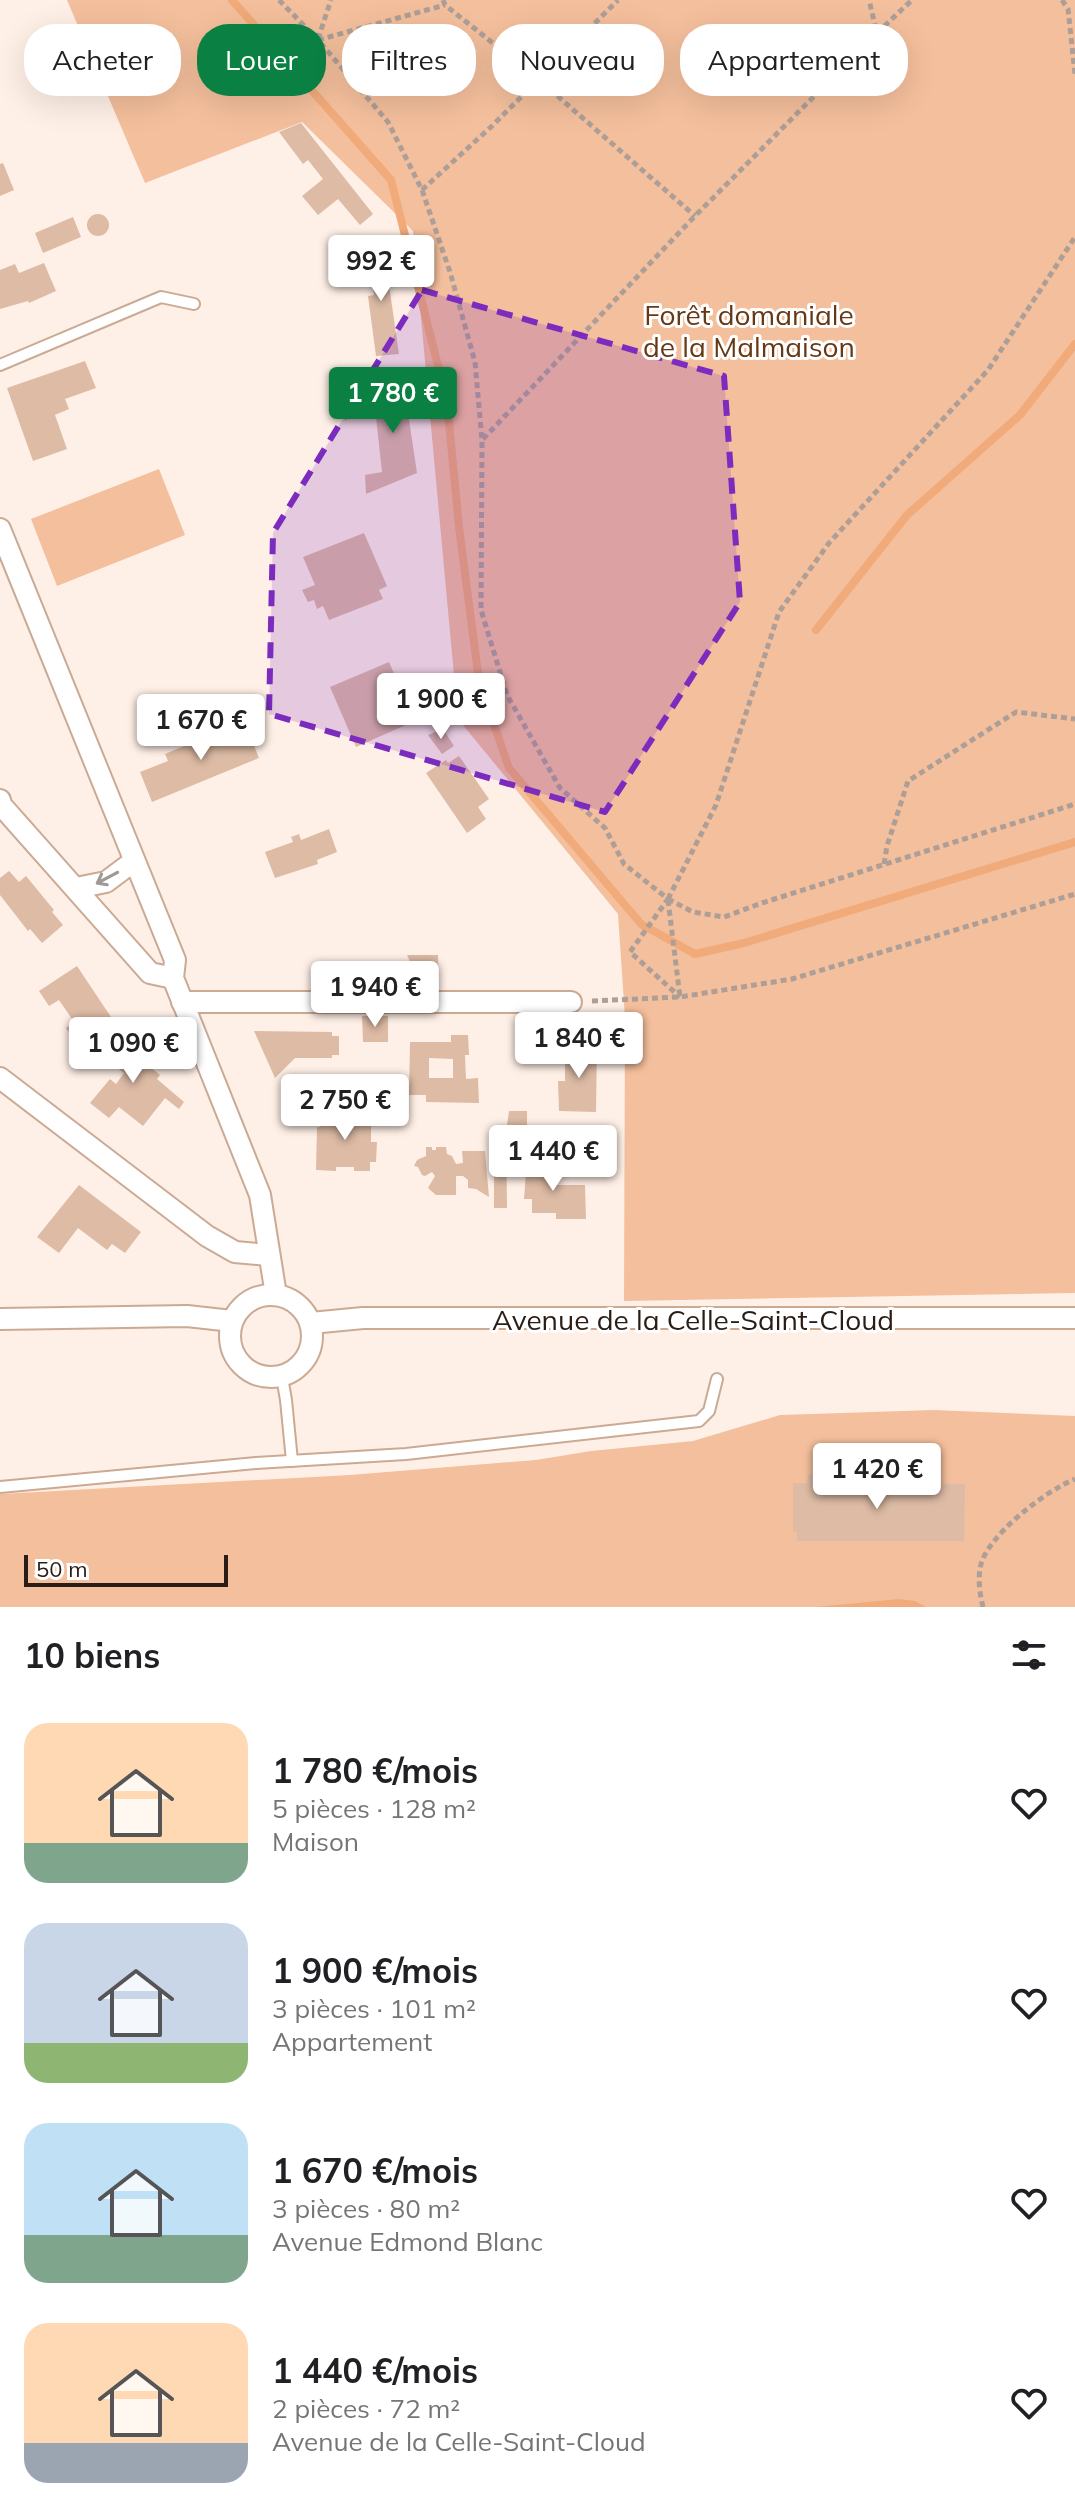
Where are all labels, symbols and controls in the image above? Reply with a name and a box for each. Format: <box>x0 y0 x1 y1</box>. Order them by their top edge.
chip: Acheter <box>24 24 181 96</box>
chip: Louer <box>197 24 326 96</box>
chip: Filtres <box>342 24 476 96</box>
chip: Nouveau <box>492 24 664 96</box>
chip: Appartement <box>680 24 908 96</box>
pin: 992 € <box>325 235 437 303</box>
text: 992 € <box>346 244 416 277</box>
park label: Forêt domaniale de la Malmaison <box>643 297 855 364</box>
pin: 1 780 € <box>319 367 467 435</box>
text: 1 780 € <box>347 376 439 409</box>
pin: 1 900 € <box>367 673 515 741</box>
text: 1 900 € <box>395 682 487 715</box>
pin: 1 670 € <box>127 694 275 762</box>
text: 1 670 € <box>155 703 247 736</box>
one-way arrow <box>96 871 119 887</box>
pin: 1 940 € <box>301 961 449 1029</box>
text: 1 940 € <box>329 970 421 1003</box>
pin: 1 840 € <box>505 1012 653 1080</box>
pin: 1 090 € <box>59 1017 207 1085</box>
text: 1 840 € <box>533 1021 625 1054</box>
text: 1 090 € <box>87 1026 179 1059</box>
pin: 2 750 € <box>271 1074 419 1142</box>
text: 2 750 € <box>299 1083 391 1116</box>
pin: 1 440 € <box>479 1125 627 1193</box>
text: 1 440 € <box>507 1134 599 1167</box>
street label: Avenue de la Celle-Saint-Cloud <box>492 1302 894 1337</box>
pin: 1 420 € <box>803 1443 951 1511</box>
text: 1 420 € <box>831 1452 923 1485</box>
scale bar <box>24 1551 228 1587</box>
text: 50 m <box>36 1555 87 1583</box>
icon: filters <box>1007 1633 1051 1677</box>
text: 10 biens <box>24 1634 160 1677</box>
text: 1 780 €/mois <box>272 1749 478 1792</box>
icon: home <box>88 1755 184 1851</box>
icon: heart <box>1007 1781 1051 1825</box>
text: 5 pièces · 128 m² <box>272 1792 476 1825</box>
text: Maison <box>272 1825 359 1858</box>
text: 1 900 €/mois <box>272 1949 478 1992</box>
icon: home <box>88 1955 184 2051</box>
icon: heart <box>1007 1981 1051 2025</box>
text: 3 pièces · 101 m² <box>272 1992 476 2025</box>
text: Appartement <box>272 2025 432 2058</box>
text: 1 670 €/mois <box>272 2149 478 2192</box>
icon: home <box>88 2155 184 2251</box>
icon: heart <box>1007 2181 1051 2225</box>
text: 3 pièces · 80 m² <box>272 2192 460 2225</box>
text: Avenue Edmond Blanc <box>272 2225 543 2258</box>
text: 1 440 €/mois <box>272 2349 478 2392</box>
icon: home <box>88 2355 184 2451</box>
icon: heart <box>1007 2381 1051 2425</box>
text: 2 pièces · 72 m² <box>272 2392 460 2425</box>
text: Avenue de la Celle-Saint-Cloud <box>272 2425 646 2458</box>

